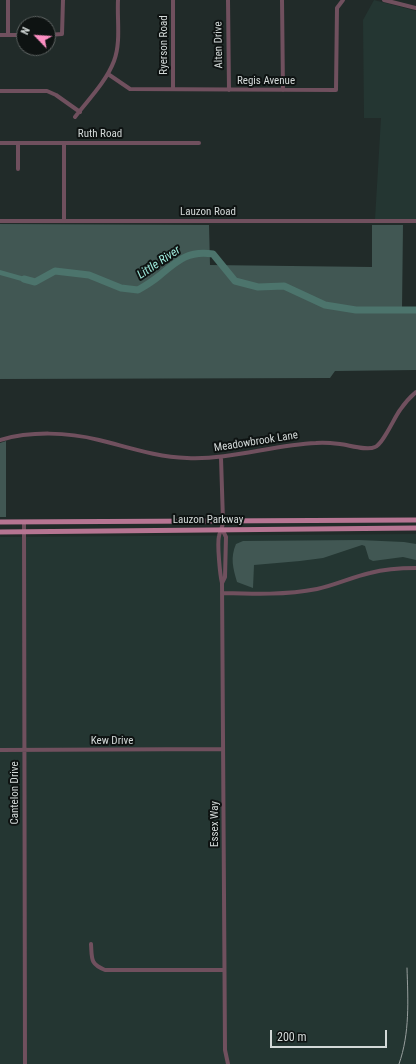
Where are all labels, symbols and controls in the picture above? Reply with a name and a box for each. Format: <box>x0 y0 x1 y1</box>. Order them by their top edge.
street label: Ryerson Road <box>157 15 171 75</box>
north arrow <box>16 16 56 56</box>
street label: Alten Drive <box>212 21 226 69</box>
text: N <box>18 25 33 37</box>
street label: Regis Avenue <box>237 74 295 88</box>
street label: Ruth Road <box>78 127 122 141</box>
street label: Lauzon Road <box>180 205 236 219</box>
water label: Little River <box>135 243 183 283</box>
street label: Meadowbrook Lane <box>213 429 299 455</box>
street label: Lauzon Parkway <box>173 513 243 527</box>
street label: Kew Drive <box>91 734 133 748</box>
street label: Cantelon Drive <box>8 761 22 825</box>
street label: Essex Way <box>208 801 222 847</box>
scale bar <box>272 1022 389 1048</box>
text: 200 m <box>277 1030 307 1044</box>

